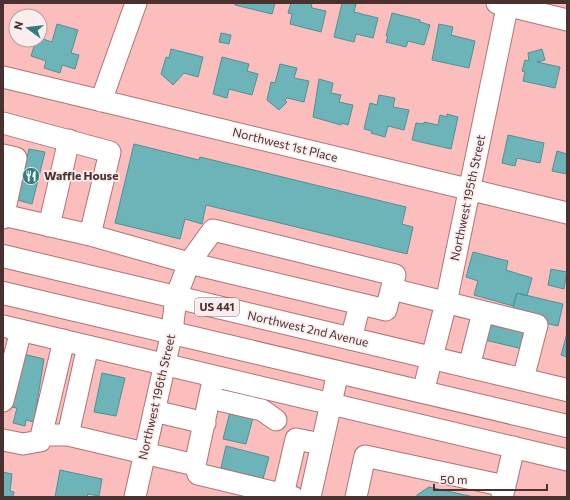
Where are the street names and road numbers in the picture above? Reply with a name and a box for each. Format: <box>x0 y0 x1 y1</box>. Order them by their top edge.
street label: Northwest 1st Place <box>231 124 339 164</box>
street label: Northwest 195th Street <box>447 133 487 262</box>
road number: US 441 <box>195 298 239 316</box>
street label: Northwest 2nd Avenue <box>246 307 370 349</box>
street label: Northwest 196th Street <box>135 332 177 461</box>

